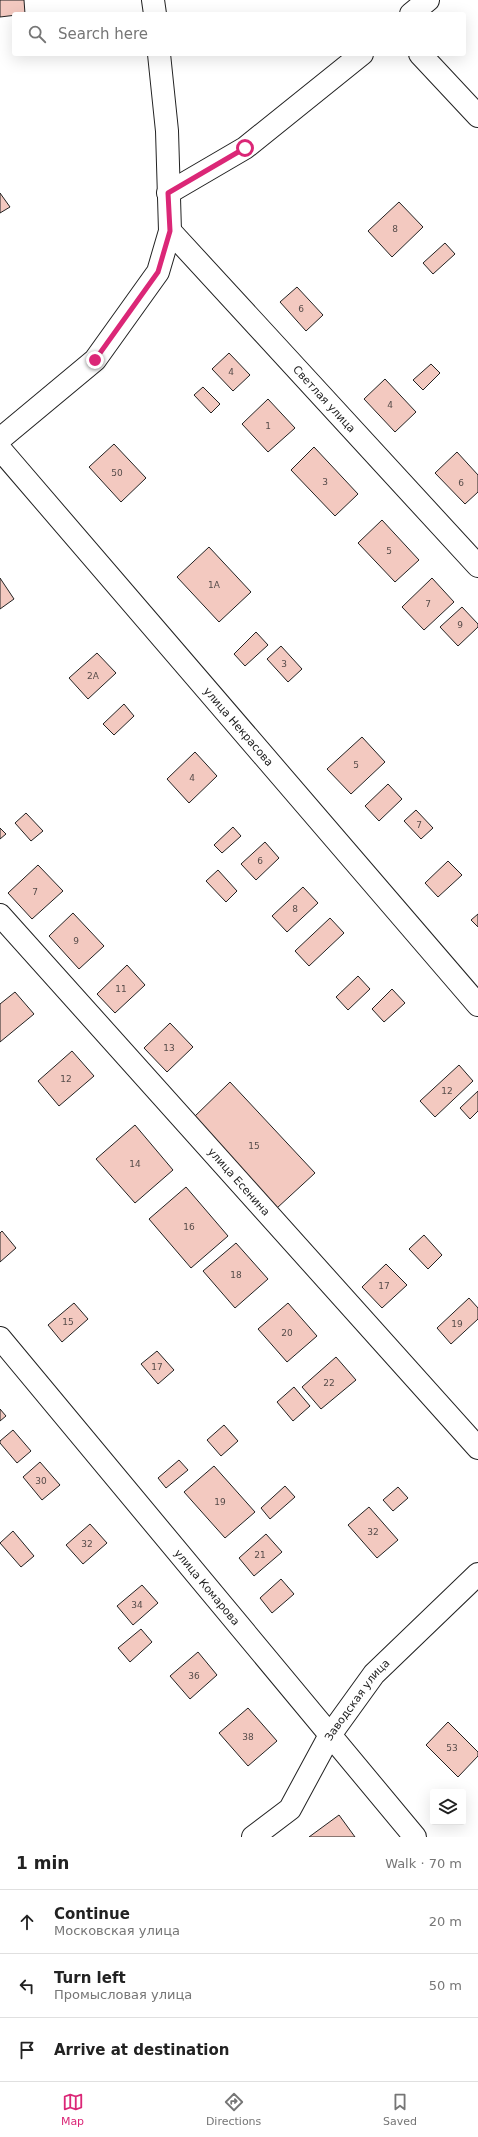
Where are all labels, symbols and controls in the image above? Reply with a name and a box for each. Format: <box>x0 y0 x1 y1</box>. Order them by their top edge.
search box <box>12 12 466 56</box>
icon: search <box>26 23 48 45</box>
text: Search here <box>58 25 148 43</box>
route start <box>236 139 254 157</box>
house number: 8 <box>392 224 398 234</box>
house number: 6 <box>298 304 304 314</box>
route end <box>86 351 104 369</box>
street label: Светлая улица <box>290 363 358 435</box>
house number: 4 <box>228 367 234 377</box>
house number: 4 <box>387 400 393 410</box>
house number: 1 <box>265 421 271 431</box>
house number: 50 <box>111 468 123 478</box>
house number: 3 <box>322 477 328 487</box>
house number: 6 <box>458 478 464 488</box>
house number: 5 <box>386 546 392 556</box>
house number: 1А <box>208 580 221 590</box>
house number: 7 <box>425 599 431 609</box>
house number: 9 <box>457 620 463 630</box>
house number: 3 <box>281 659 287 669</box>
house number: 2А <box>87 671 100 681</box>
street label: улица Некрасова <box>201 685 276 769</box>
house number: 5 <box>353 760 359 770</box>
house number: 4 <box>189 773 195 783</box>
house number: 7 <box>416 820 422 830</box>
house number: 6 <box>257 856 263 866</box>
house number: 7 <box>32 887 38 897</box>
house number: 8 <box>292 904 298 914</box>
house number: 9 <box>73 936 79 946</box>
house number: 11 <box>115 984 127 994</box>
house number: 13 <box>163 1043 175 1053</box>
house number: 12 <box>60 1074 72 1084</box>
house number: 12 <box>441 1086 453 1096</box>
house number: 15 <box>248 1141 260 1151</box>
street label: улица Есенина <box>205 1145 272 1218</box>
house number: 14 <box>129 1159 141 1169</box>
house number: 16 <box>183 1222 195 1232</box>
house number: 18 <box>230 1270 242 1280</box>
house number: 17 <box>378 1281 390 1291</box>
house number: 15 <box>62 1317 74 1327</box>
house number: 19 <box>451 1319 463 1329</box>
house number: 20 <box>281 1328 293 1338</box>
house number: 17 <box>151 1362 163 1372</box>
house number: 22 <box>323 1378 335 1388</box>
house number: 30 <box>35 1476 47 1486</box>
house number: 19 <box>214 1497 226 1507</box>
house number: 32 <box>367 1527 379 1537</box>
house number: 32 <box>81 1539 93 1549</box>
street label: улица Комарова <box>171 1547 242 1628</box>
house number: 21 <box>254 1550 266 1560</box>
house number: 34 <box>131 1600 143 1610</box>
street label: Заводская улица <box>322 1657 392 1743</box>
house number: 36 <box>188 1671 200 1681</box>
house number: 38 <box>242 1732 254 1742</box>
house number: 53 <box>446 1743 458 1753</box>
map controls <box>430 1789 466 1825</box>
button: layers <box>430 1789 466 1825</box>
text: 1 min <box>16 1853 69 1873</box>
text: Walk · 70 m <box>385 1856 462 1871</box>
text: Continue <box>54 1905 130 1923</box>
icon: ahead <box>16 1911 38 1933</box>
text: 20 m <box>429 1914 462 1929</box>
text: Московская улица <box>54 1923 180 1938</box>
text: Turn left <box>54 1969 126 1987</box>
icon: left <box>16 1975 38 1997</box>
text: 50 m <box>429 1978 462 1993</box>
text: Промысловая улица <box>54 1987 192 2002</box>
icon: arrive <box>16 2039 38 2061</box>
text: Arrive at destination <box>54 2041 229 2059</box>
tab: Map <box>61 2091 84 2128</box>
tab: Directions <box>206 2091 261 2128</box>
tab: Saved <box>383 2091 417 2128</box>

